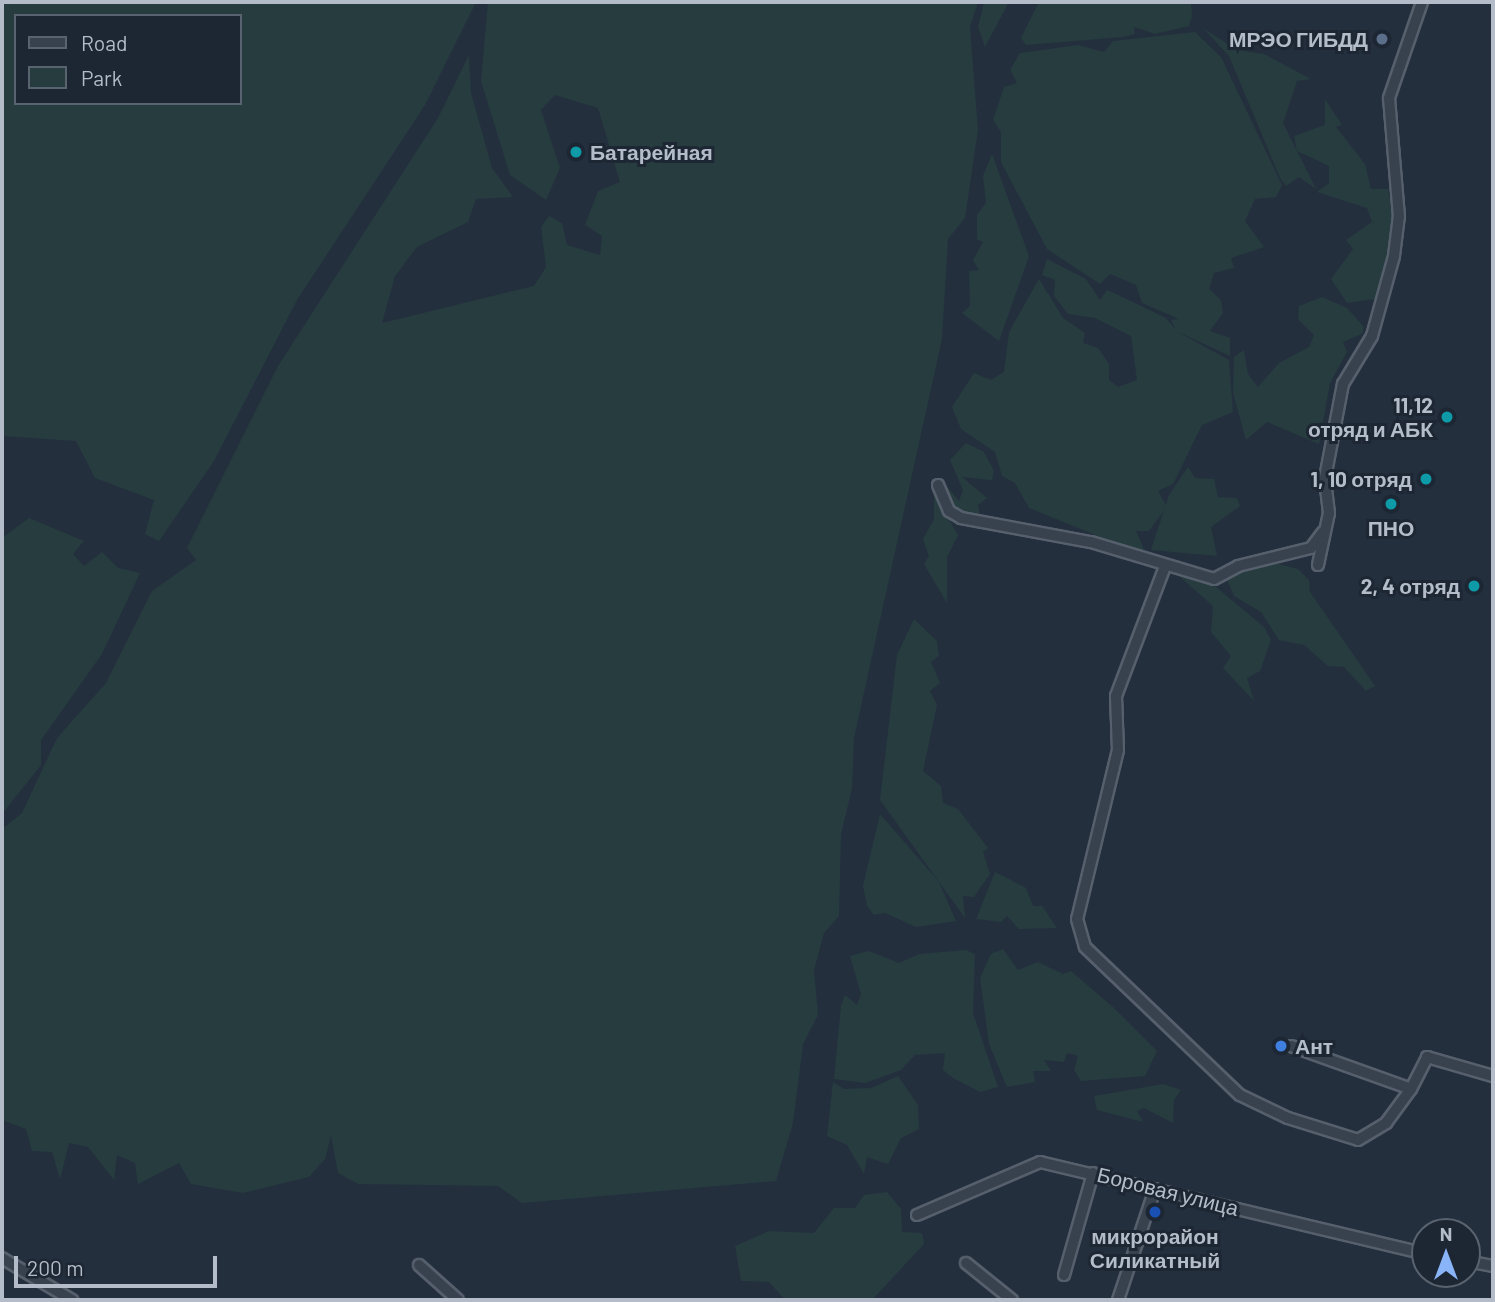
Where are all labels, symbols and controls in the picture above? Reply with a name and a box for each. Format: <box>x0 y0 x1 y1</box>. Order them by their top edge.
legend <box>14 14 242 105</box>
place label: МРЭО ГИБДД <box>1229 26 1368 52</box>
text: Road <box>81 30 127 55</box>
marker: МРЭО ГИБДД <box>1374 31 1390 47</box>
text: Park <box>81 65 122 90</box>
place label: Батарейная <box>590 139 713 165</box>
marker: Батарейная <box>568 144 584 160</box>
place label: 11,12 отряд и АБК <box>1308 392 1433 442</box>
marker: 11,12 отряд и АБК <box>1439 409 1455 425</box>
place label: 1, 10 отряд <box>1310 466 1412 492</box>
marker: 1, 10 отряд <box>1418 471 1434 487</box>
marker: ПНО <box>1383 496 1399 512</box>
place label: ПНО <box>1368 515 1414 541</box>
place label: 2, 4 отряд <box>1361 573 1460 599</box>
marker: 2, 4 отряд <box>1466 578 1482 594</box>
place label: Ант <box>1295 1033 1333 1059</box>
marker: Ант <box>1273 1038 1289 1054</box>
street label: Боровая улица <box>1095 1161 1241 1221</box>
marker: микрорайон Силикатный <box>1147 1204 1163 1220</box>
north arrow <box>1411 1218 1481 1288</box>
text: N <box>1440 1222 1452 1245</box>
place label: микрорайон Силикатный <box>1090 1223 1220 1273</box>
scale bar <box>18 1242 220 1286</box>
text: 200 m <box>27 1255 84 1280</box>

